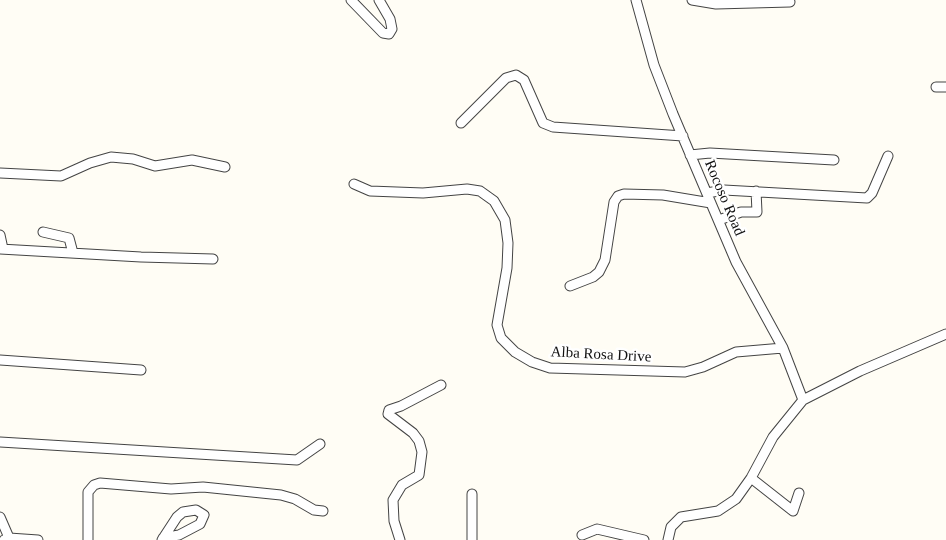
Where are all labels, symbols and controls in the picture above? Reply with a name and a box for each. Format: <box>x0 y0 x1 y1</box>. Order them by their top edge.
street label: Rocoso Road <box>700 157 748 239</box>
street label: Alba Rosa Drive <box>550 343 652 367</box>

